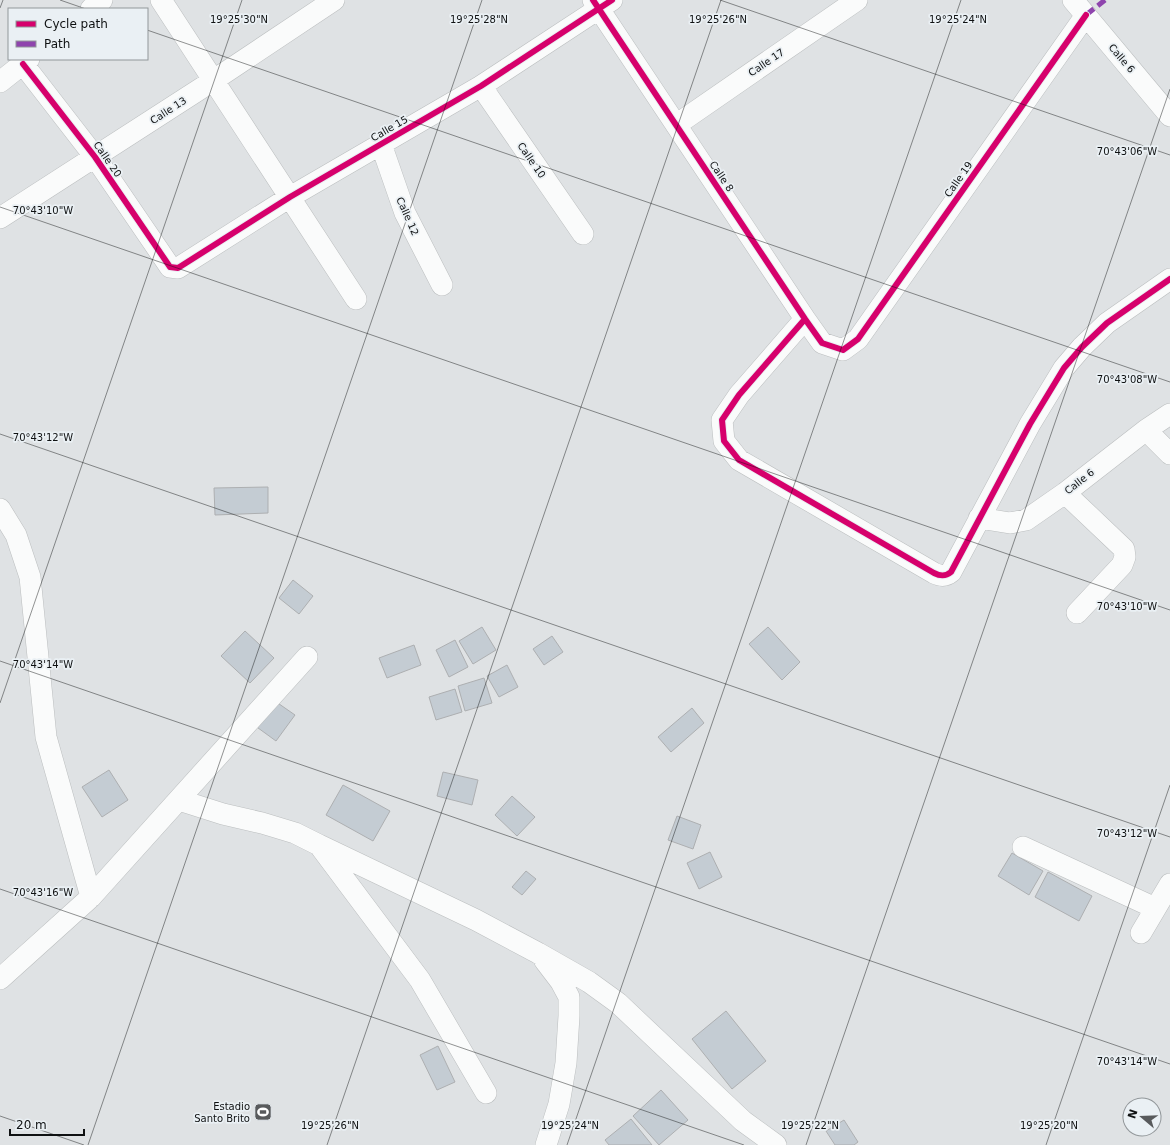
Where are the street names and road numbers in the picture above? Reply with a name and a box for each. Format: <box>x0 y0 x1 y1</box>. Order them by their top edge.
street label: Calle 6 <box>1106 42 1137 75</box>
street label: Calle 17 <box>746 46 786 78</box>
street label: Calle 13 <box>148 95 188 126</box>
street label: Calle 15 <box>369 113 410 143</box>
street label: Calle 20 <box>91 139 124 179</box>
street label: Calle 10 <box>515 140 548 180</box>
street label: Calle 8 <box>707 159 736 194</box>
street label: Calle 19 <box>942 159 975 199</box>
street label: Calle 12 <box>394 195 421 237</box>
street label: Calle 6 <box>1062 466 1096 496</box>

